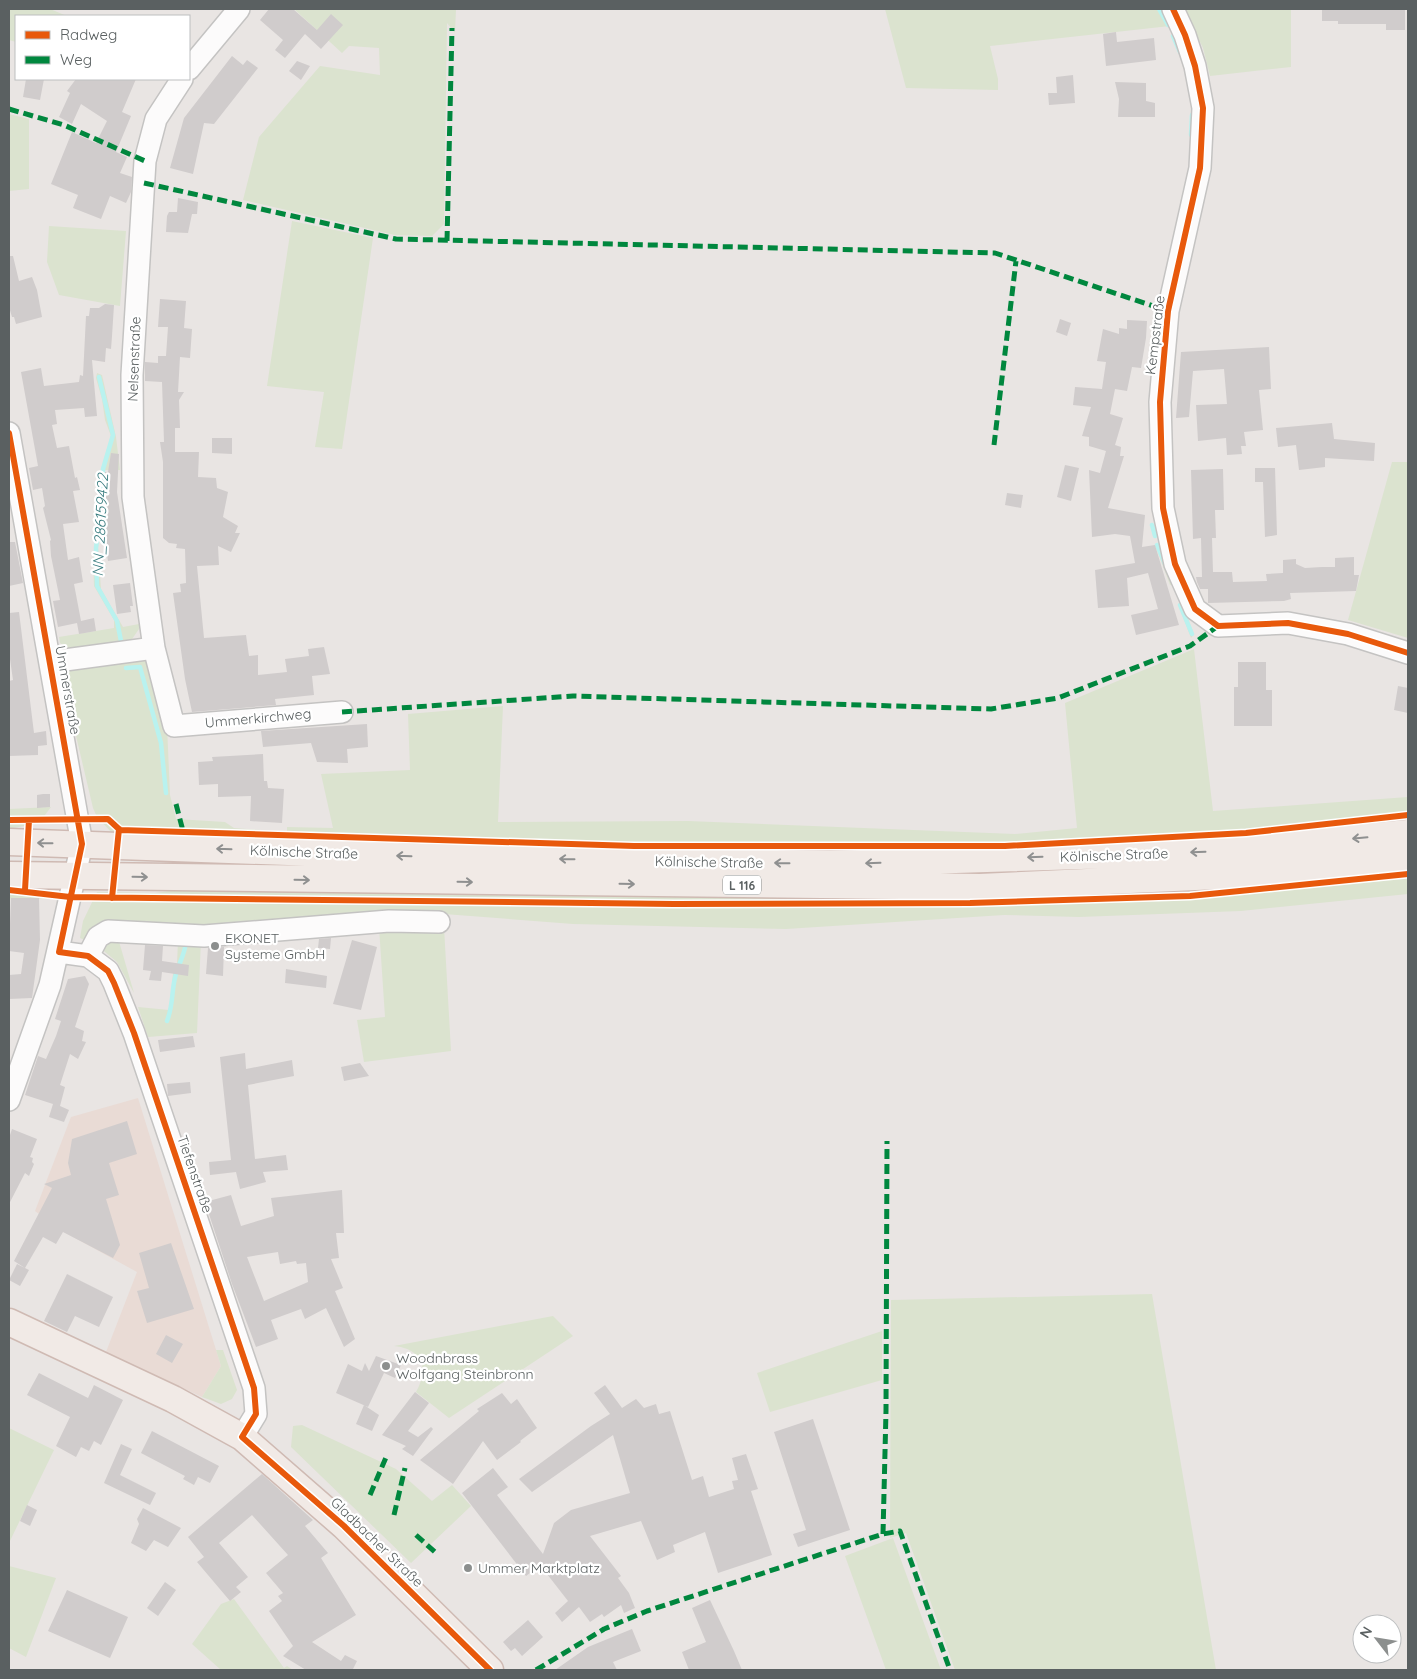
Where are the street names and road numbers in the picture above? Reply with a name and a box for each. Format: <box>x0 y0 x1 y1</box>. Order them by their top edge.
street label: Kempstraße <box>1141 294 1169 376</box>
street label: Nelsenstraße <box>124 316 144 402</box>
street label: Ummerstraße <box>51 644 85 736</box>
street label: Ummerkirchweg <box>204 704 312 732</box>
street label: Kölnische Straße <box>250 841 359 863</box>
street label: Kölnische Straße <box>1060 844 1169 866</box>
street label: Kölnische Straße <box>655 852 763 872</box>
road number: L 116 <box>723 876 761 894</box>
street label: Tiefenstraße <box>173 1133 217 1215</box>
street label: Gladbacher Straße <box>327 1493 427 1591</box>

